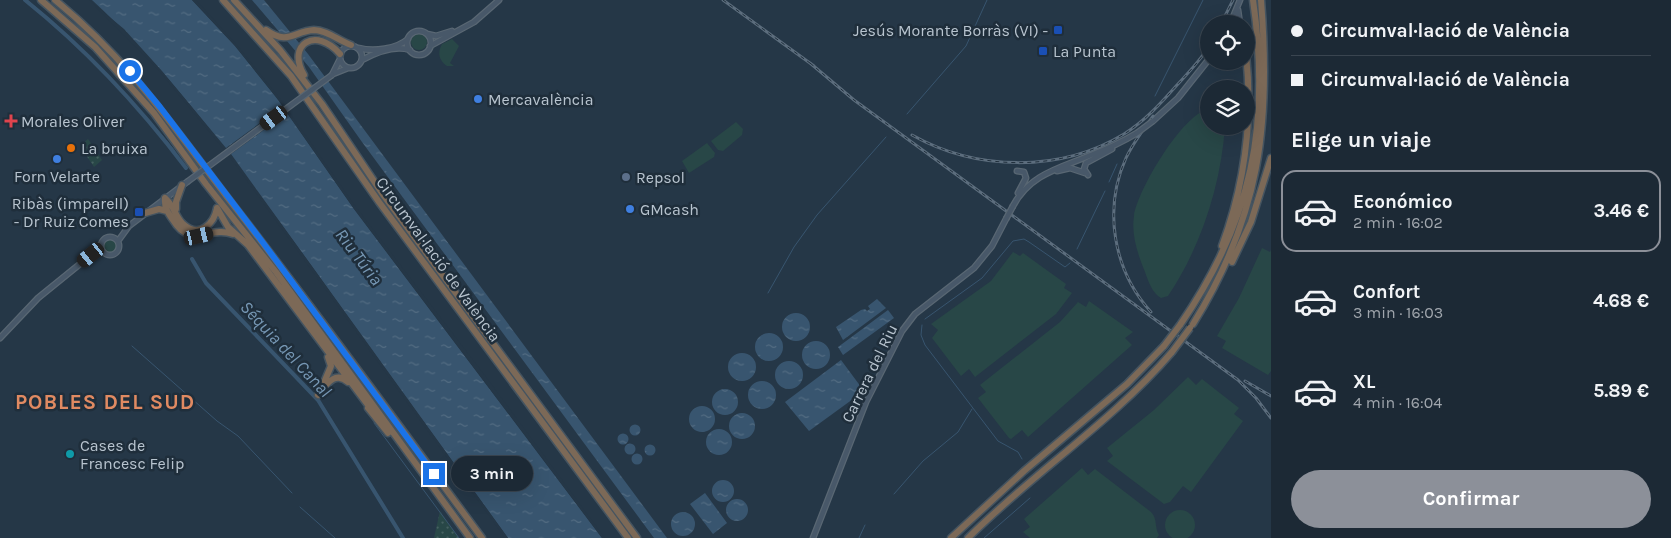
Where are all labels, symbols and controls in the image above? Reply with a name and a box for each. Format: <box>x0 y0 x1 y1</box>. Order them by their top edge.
map controls <box>1200 15 1255 135</box>
button: locate <box>1200 15 1255 70</box>
text: Circumval·lació de València <box>1321 20 1570 42</box>
place label: Jesús Morante Borràs (VI) - <box>853 21 1048 40</box>
marker: Jesús Morante Borràs (VI) - <box>1052 24 1064 36</box>
place label: La Punta <box>1053 42 1116 61</box>
marker: La Punta <box>1037 45 1049 57</box>
route start <box>119 60 141 82</box>
text: Circumval·lació de València <box>1321 69 1570 91</box>
button: layers <box>1200 80 1255 135</box>
place label: Mercavalència <box>488 90 594 109</box>
marker: Mercavalència <box>472 93 484 105</box>
car <box>257 103 290 133</box>
place label: Morales Oliver <box>21 112 125 131</box>
marker: Morales Oliver <box>5 115 17 127</box>
text: Elige un viaje <box>1291 127 1431 153</box>
place label: La bruixa <box>81 139 148 158</box>
marker: La bruixa <box>65 142 77 154</box>
marker: Forn Velarte <box>51 153 63 165</box>
place label: Forn Velarte <box>14 167 100 186</box>
place label: Repsol <box>636 168 685 187</box>
marker: Repsol <box>620 171 632 183</box>
street label: Circumval·lació de València <box>372 173 505 345</box>
icon: car <box>1293 189 1338 234</box>
text: Económico <box>1353 191 1453 213</box>
place label: Ribàs (imparell) - Dr Ruiz Comes <box>12 194 129 231</box>
place label: GMcash <box>640 200 699 219</box>
text: 3.46 € <box>1593 200 1649 222</box>
marker: GMcash <box>624 203 636 215</box>
marker: Ribàs (imparell) - Dr Ruiz Comes <box>133 206 145 218</box>
text: 2 min · 16:02 <box>1353 213 1443 232</box>
water label: Riu Túria <box>331 224 387 290</box>
car <box>182 225 215 247</box>
car <box>74 240 107 270</box>
icon: car <box>1293 279 1338 324</box>
text: Confort <box>1353 281 1420 303</box>
text: 4.68 € <box>1593 290 1649 312</box>
water label: Séquia del Canal <box>236 296 337 402</box>
text: 3 min · 16:03 <box>1353 303 1443 322</box>
street label: Carrera del Riu <box>837 321 901 425</box>
icon: car <box>1293 369 1338 414</box>
text: XL <box>1353 371 1375 393</box>
text: 5.89 € <box>1593 380 1649 402</box>
district label: POBLES DEL SUD <box>15 390 195 414</box>
text: 4 min · 16:04 <box>1353 393 1442 412</box>
place label: Cases de Francesc Felip <box>80 436 184 473</box>
marker: Cases de Francesc Felip <box>64 448 76 460</box>
callout: 3 min <box>452 456 534 492</box>
route end <box>423 463 445 485</box>
text: 3 min <box>470 464 514 483</box>
button: Confirmar <box>1291 470 1651 528</box>

